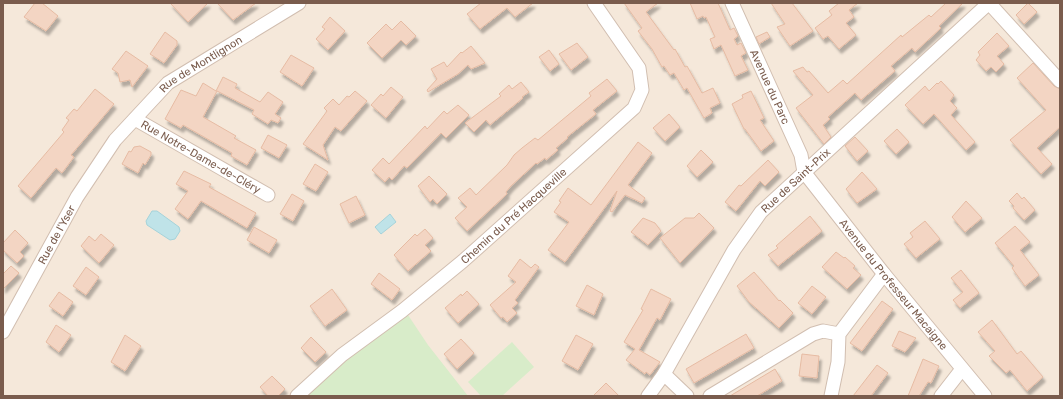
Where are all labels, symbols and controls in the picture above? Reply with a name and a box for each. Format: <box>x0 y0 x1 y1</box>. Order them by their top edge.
street label: Rue de Montlignon <box>157 33 245 95</box>
street label: Avenue du Parc <box>747 48 792 126</box>
street label: Rue Notre-Dame-de-Cléry <box>139 118 263 196</box>
street label: Rue de Saint-Prix <box>758 146 833 216</box>
street label: Chemin du Pré Hacqueville <box>458 165 569 267</box>
street label: Rue de l'Yser <box>35 202 79 267</box>
street label: Avenue du Professeur Macaigne <box>836 217 950 353</box>

